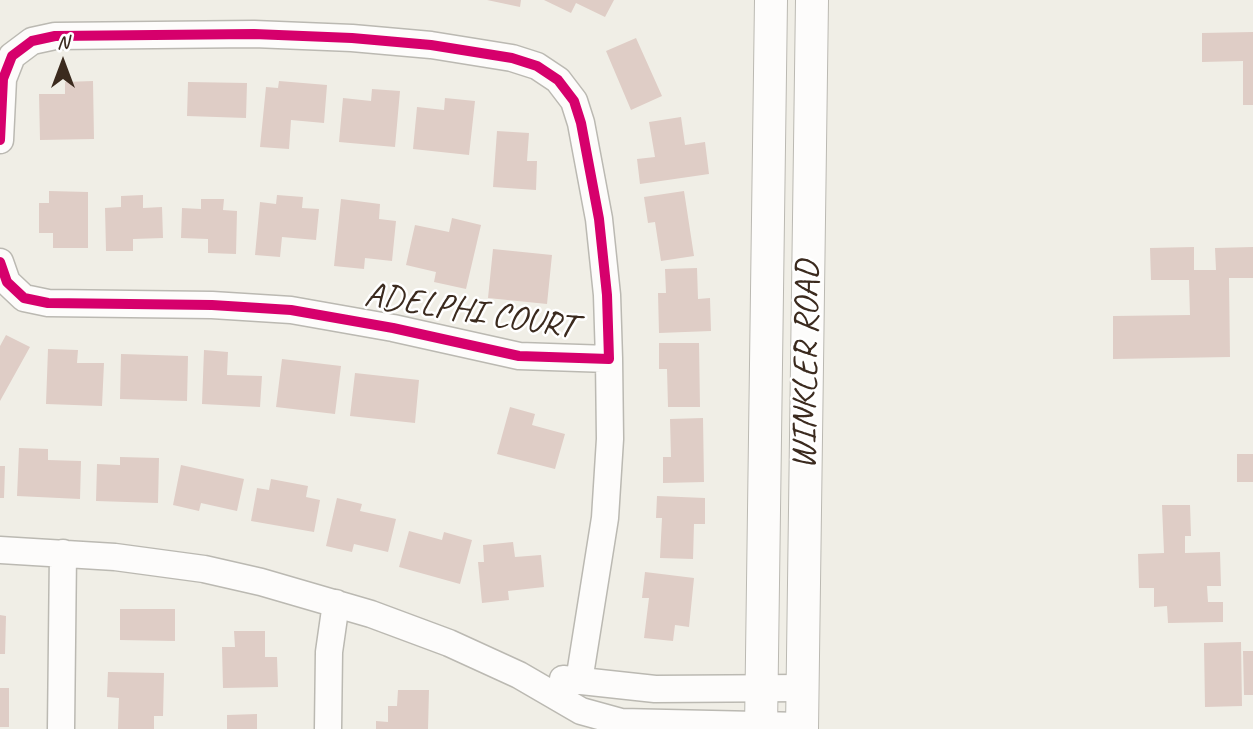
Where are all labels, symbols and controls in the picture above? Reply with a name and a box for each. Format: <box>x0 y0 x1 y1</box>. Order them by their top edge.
north arrow <box>28 28 98 98</box>
text: N <box>57 30 69 54</box>
street label: WINKLER ROAD <box>784 260 830 470</box>
street label: ADELPHI COURT <box>362 275 578 349</box>

